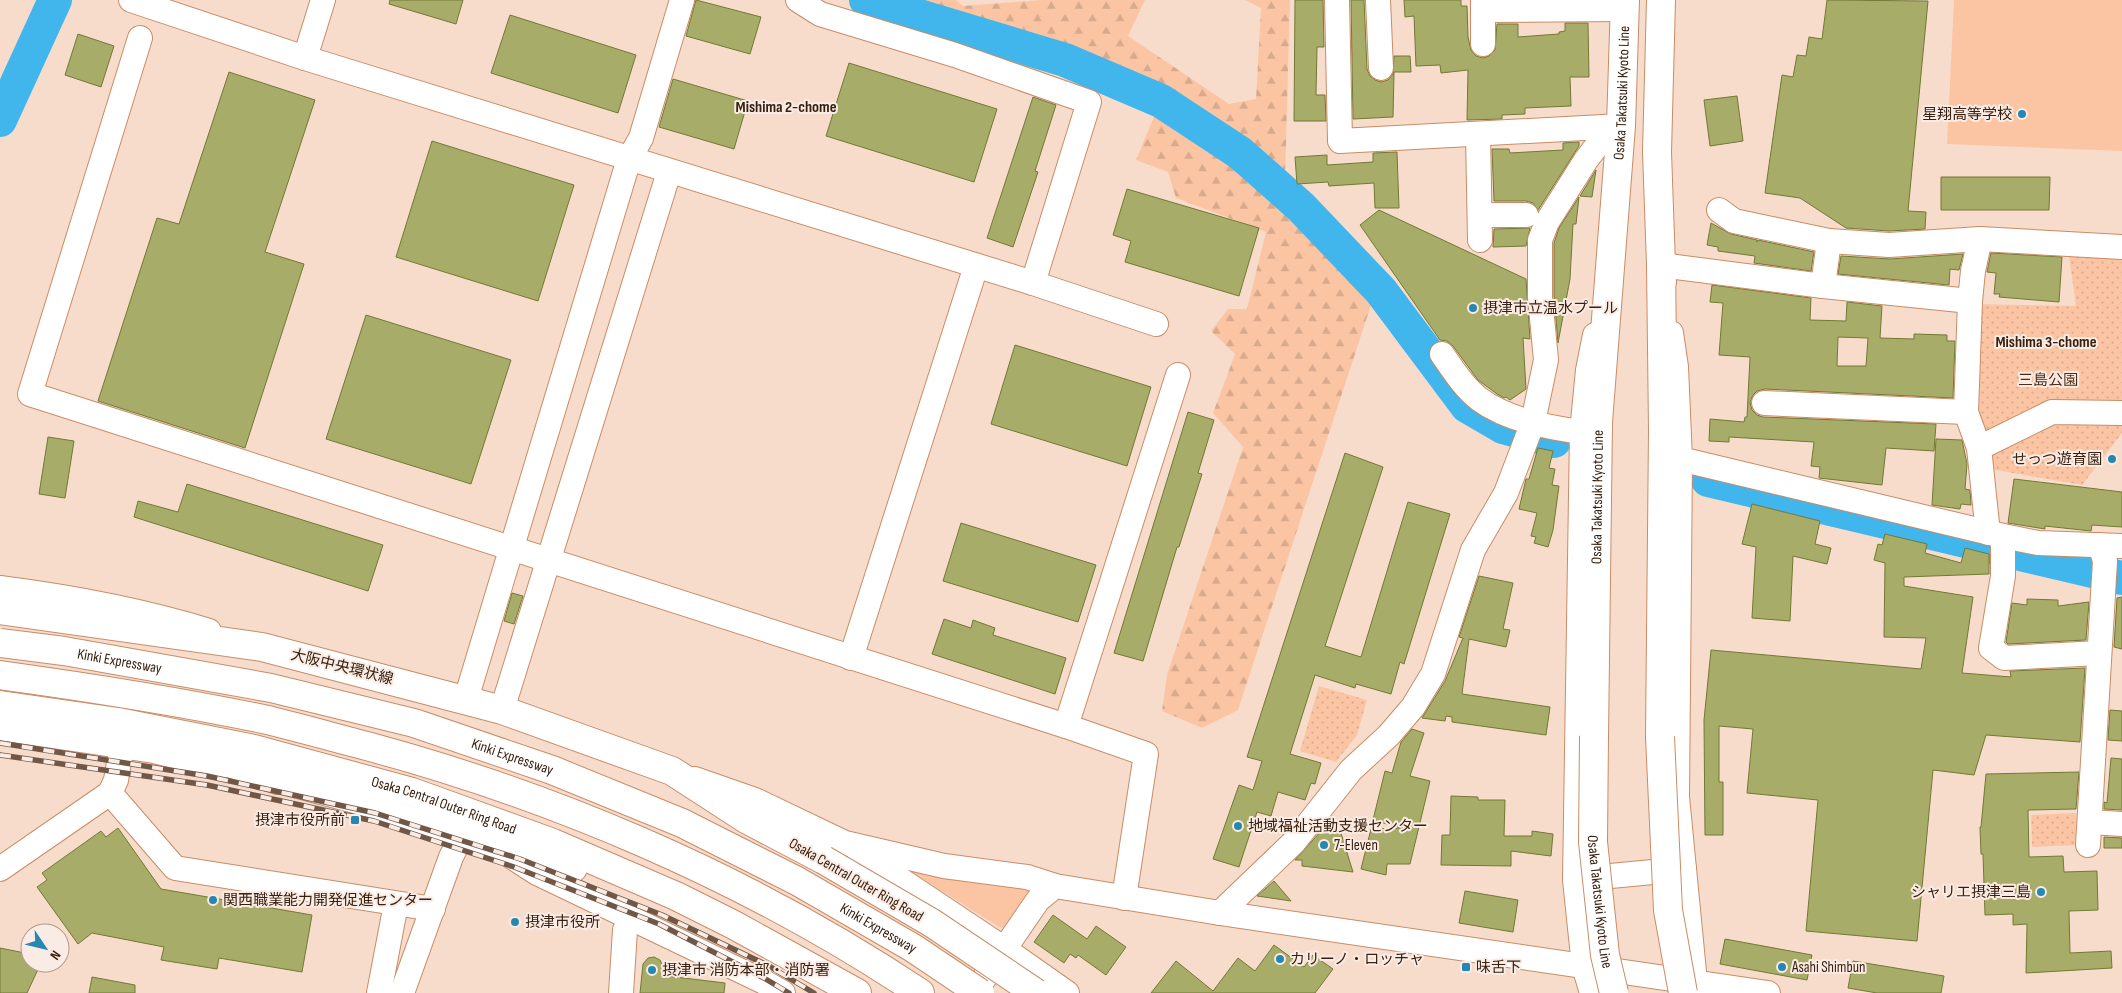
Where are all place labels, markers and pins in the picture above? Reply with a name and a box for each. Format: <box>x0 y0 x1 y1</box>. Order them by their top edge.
place label: 星翔高等学校 <box>1922 105 2012 124</box>
marker: 星翔高等学校 <box>2016 108 2028 120</box>
place label: 摂津市立温水プール <box>1483 299 1618 318</box>
marker: 摂津市立温水プール <box>1467 302 1479 314</box>
place label: せっつ遊育園 <box>2012 450 2102 469</box>
marker: せっつ遊育園 <box>2106 453 2118 465</box>
place label: 摂津市役所前 <box>255 811 345 830</box>
marker: 摂津市役所前 <box>349 814 361 826</box>
place label: 地域福祉活動支援センター <box>1248 817 1428 836</box>
marker: 地域福祉活動支援センター <box>1232 820 1244 832</box>
place label: 7-Eleven <box>1334 836 1378 855</box>
marker: 7-Eleven <box>1318 839 1330 851</box>
place label: シャリエ摂津三島 <box>1911 883 2031 902</box>
marker: シャリエ摂津三島 <box>2035 886 2047 898</box>
place label: 関西職業能力開発促進センター <box>223 891 433 910</box>
marker: 関西職業能力開発促進センター <box>207 894 219 906</box>
place label: 摂津市役所 <box>525 913 600 932</box>
marker: 摂津市役所 <box>509 916 521 928</box>
place label: カリーノ・ロッチャ <box>1290 950 1424 969</box>
marker: カリーノ・ロッチャ <box>1274 953 1286 965</box>
place label: 味舌下 <box>1476 958 1521 977</box>
place label: Asahi Shimbun <box>1791 958 1865 977</box>
place label: 摂津市 消防本部・消防署 <box>662 961 829 980</box>
marker: 味舌下 <box>1460 961 1472 973</box>
marker: Asahi Shimbun <box>1776 961 1788 973</box>
marker: 摂津市 消防本部・消防署 <box>646 964 658 976</box>

